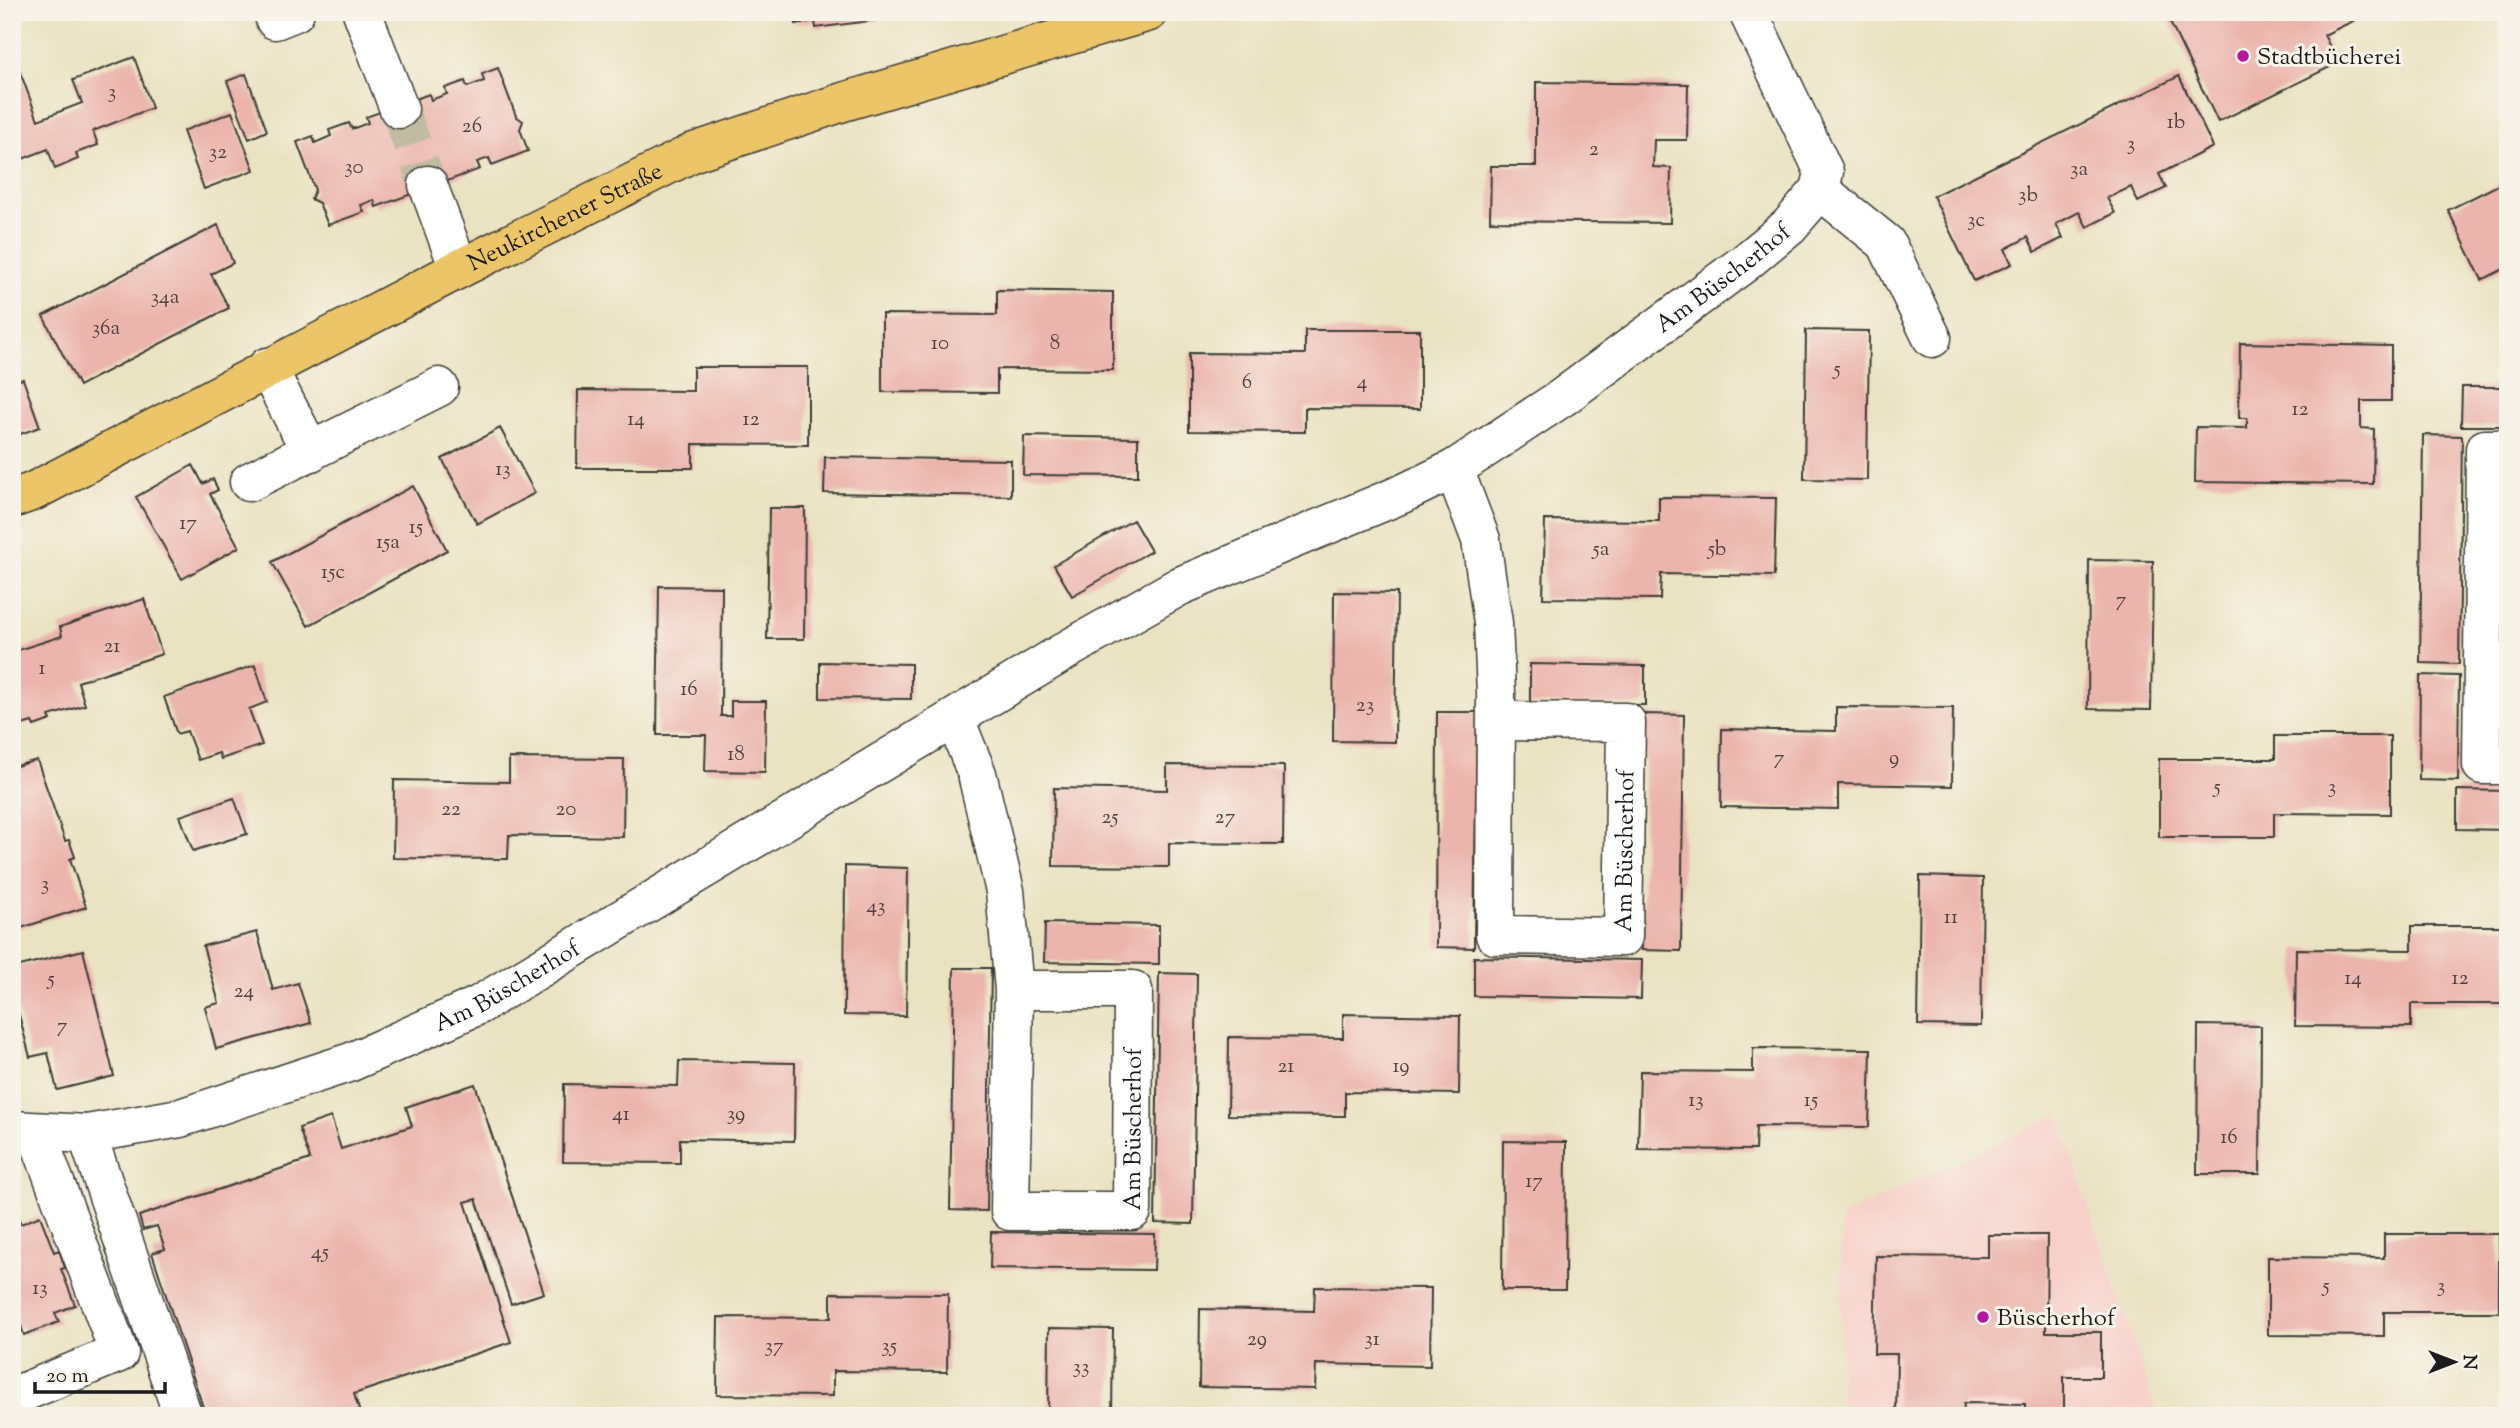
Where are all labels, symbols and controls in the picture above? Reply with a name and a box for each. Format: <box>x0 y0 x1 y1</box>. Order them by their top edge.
place label: Stadtbücherei <box>2257 41 2401 75</box>
marker: Stadtbücherei <box>2235 48 2251 64</box>
house number: 3 <box>108 78 116 108</box>
house number: 1b <box>2167 108 2185 138</box>
house number: 26 <box>462 112 482 142</box>
house number: 3 <box>2127 130 2135 160</box>
house number: 2 <box>1589 135 1599 165</box>
house number: 32 <box>209 138 227 168</box>
house number: 30 <box>344 153 364 183</box>
street label: Neukirchener Straße <box>462 155 669 281</box>
house number: 3a <box>2070 155 2088 185</box>
house number: 3b <box>2018 181 2038 211</box>
house number: 3c <box>1967 206 1985 236</box>
street label: Am Büscherhof <box>1649 215 1800 342</box>
house number: 34a <box>151 283 180 313</box>
house number: 36a <box>92 314 121 344</box>
house number: 10 <box>931 329 949 359</box>
house number: 8 <box>1050 329 1060 359</box>
house number: 5 <box>1832 355 1841 385</box>
house number: 6 <box>1242 368 1252 398</box>
house number: 4 <box>1357 368 1367 398</box>
house number: 12 <box>2292 395 2309 425</box>
house number: 14 <box>627 405 645 435</box>
house number: 12 <box>743 405 760 435</box>
house number: 13 <box>495 455 511 485</box>
house number: 17 <box>179 509 197 539</box>
house number: 15 <box>409 513 423 543</box>
house number: 15a <box>376 528 400 558</box>
house number: 5a <box>1592 535 1610 565</box>
house number: 5b <box>1707 535 1726 565</box>
house number: 15c <box>321 558 345 588</box>
house number: 7 <box>2116 586 2127 616</box>
house number: 21 <box>104 632 120 662</box>
house number: 1 <box>38 654 46 684</box>
house number: 16 <box>680 675 698 705</box>
house number: 23 <box>1356 691 1374 721</box>
house number: 18 <box>727 740 745 770</box>
house number: 7 <box>1774 744 1785 774</box>
house number: 9 <box>1889 744 1899 774</box>
street label: Am Büscherhof <box>1608 768 1644 933</box>
house number: 5 <box>2212 773 2221 803</box>
house number: 3 <box>2328 773 2336 803</box>
house number: 22 <box>441 795 461 825</box>
house number: 20 <box>556 795 576 825</box>
house number: 25 <box>1101 803 1119 833</box>
house number: 27 <box>1215 803 1236 833</box>
house number: 3 <box>41 870 49 900</box>
house number: 43 <box>866 892 886 922</box>
house number: 11 <box>1944 903 1958 933</box>
street label: Am Büscherhof <box>429 932 589 1042</box>
house number: 14 <box>2344 964 2362 994</box>
house number: 12 <box>2452 964 2469 994</box>
house number: 5 <box>46 965 55 995</box>
house number: 24 <box>234 977 254 1007</box>
house number: 7 <box>57 1012 68 1042</box>
street label: Am Büscherhof <box>1117 1046 1152 1210</box>
house number: 21 <box>1278 1052 1294 1082</box>
house number: 19 <box>1392 1052 1410 1082</box>
house number: 13 <box>1688 1086 1704 1116</box>
house number: 15 <box>1804 1086 1818 1116</box>
house number: 41 <box>612 1100 630 1130</box>
house number: 39 <box>727 1100 745 1130</box>
house number: 16 <box>2220 1123 2238 1153</box>
house number: 17 <box>1525 1167 1543 1197</box>
house number: 45 <box>311 1238 329 1268</box>
house number: 5 <box>2321 1272 2330 1302</box>
house number: 3 <box>2437 1272 2445 1302</box>
house number: 13 <box>32 1274 48 1304</box>
place label: Büscherhof <box>1997 1302 2117 1336</box>
marker: Büscherhof <box>1975 1309 1991 1325</box>
house number: 29 <box>1247 1325 1267 1355</box>
house number: 31 <box>1364 1325 1380 1355</box>
north arrow <box>2418 1326 2488 1396</box>
house number: 37 <box>764 1332 784 1362</box>
house number: 35 <box>881 1332 897 1362</box>
scale bar <box>35 1351 164 1395</box>
house number: 33 <box>1073 1353 1089 1383</box>
text: N <box>2455 1354 2482 1370</box>
text: 20 m <box>46 1362 89 1392</box>

